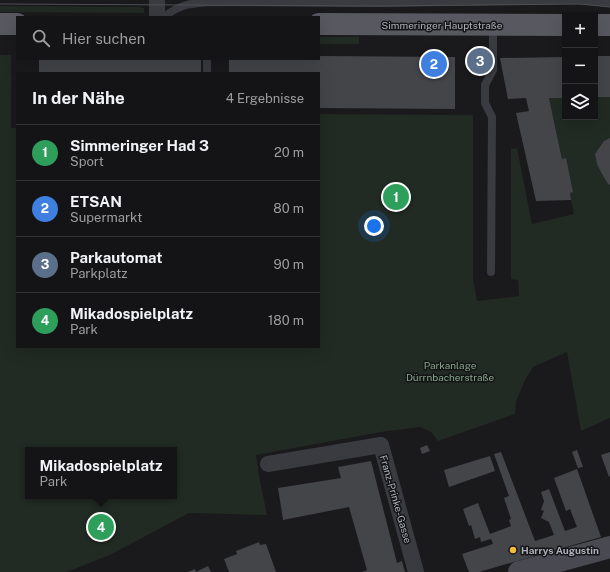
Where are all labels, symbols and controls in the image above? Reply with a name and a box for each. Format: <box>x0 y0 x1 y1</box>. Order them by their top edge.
map controls <box>562 12 598 120</box>
button: + <box>562 12 598 48</box>
search box <box>16 16 320 60</box>
street label: Simmeringer Hauptstraße <box>382 19 503 31</box>
icon: search <box>30 27 52 49</box>
text: Hier suchen <box>62 30 145 47</box>
pin: 3 <box>467 46 493 76</box>
button: − <box>562 48 598 84</box>
pin: 2 <box>421 49 447 79</box>
button: layers <box>562 84 598 120</box>
text: In der Nähe <box>32 88 125 108</box>
text: 4 Ergebnisse <box>226 91 304 106</box>
text: Simmeringer Had 3 <box>70 137 209 154</box>
text: 1 <box>42 145 48 160</box>
text: 20 m <box>274 145 304 160</box>
text: Sport <box>70 154 104 169</box>
pin: 1 <box>383 182 409 212</box>
text: ETSAN <box>70 193 122 210</box>
text: 2 <box>41 201 49 216</box>
text: 80 m <box>273 201 304 216</box>
text: Supermarkt <box>70 210 142 225</box>
your location <box>364 216 384 236</box>
text: Parkautomat <box>70 249 163 266</box>
text: 3 <box>41 257 49 272</box>
text: 90 m <box>274 257 304 272</box>
text: Parkplatz <box>70 266 128 281</box>
text: Mikadospielplatz <box>70 305 193 322</box>
text: 4 <box>41 313 49 328</box>
text: 180 m <box>268 313 304 328</box>
text: Park <box>70 322 98 337</box>
park label: Parkanlage Dürrnbacherstraße <box>406 359 494 383</box>
popup <box>25 447 177 499</box>
street label: Franz-Prinke-Gasse <box>378 453 414 545</box>
text: Mikadospielplatz <box>40 457 162 474</box>
text: Park <box>40 474 67 489</box>
pin: 4 <box>88 512 114 542</box>
place label: Harrys Augustin <box>521 544 599 556</box>
marker: Harrys Augustin <box>508 545 518 555</box>

